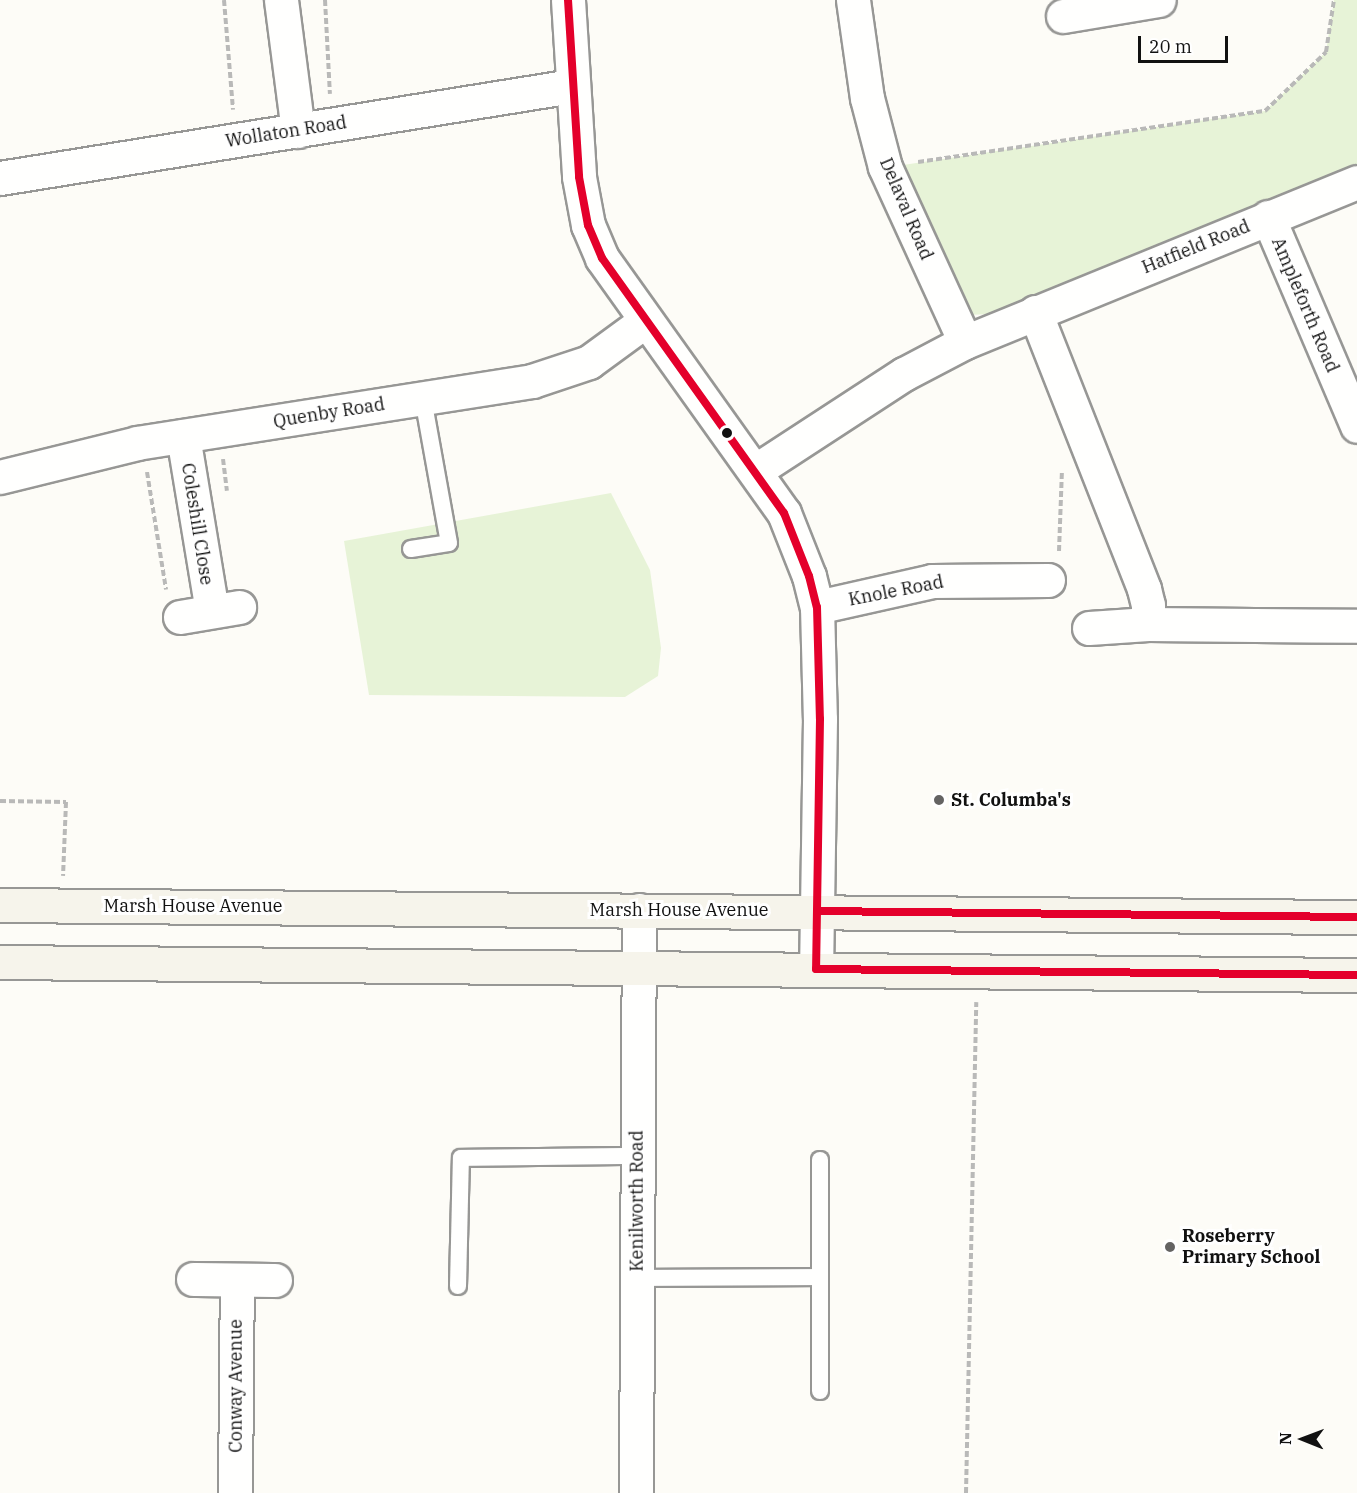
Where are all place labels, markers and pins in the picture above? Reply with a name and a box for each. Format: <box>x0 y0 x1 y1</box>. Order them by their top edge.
unlabelled marker <box>721 427 733 439</box>
place label: St. Columba's <box>951 789 1071 811</box>
marker: St. Columba's <box>932 793 946 807</box>
place label: Roseberry Primary School <box>1182 1226 1320 1268</box>
marker: Roseberry Primary School <box>1163 1240 1177 1254</box>

